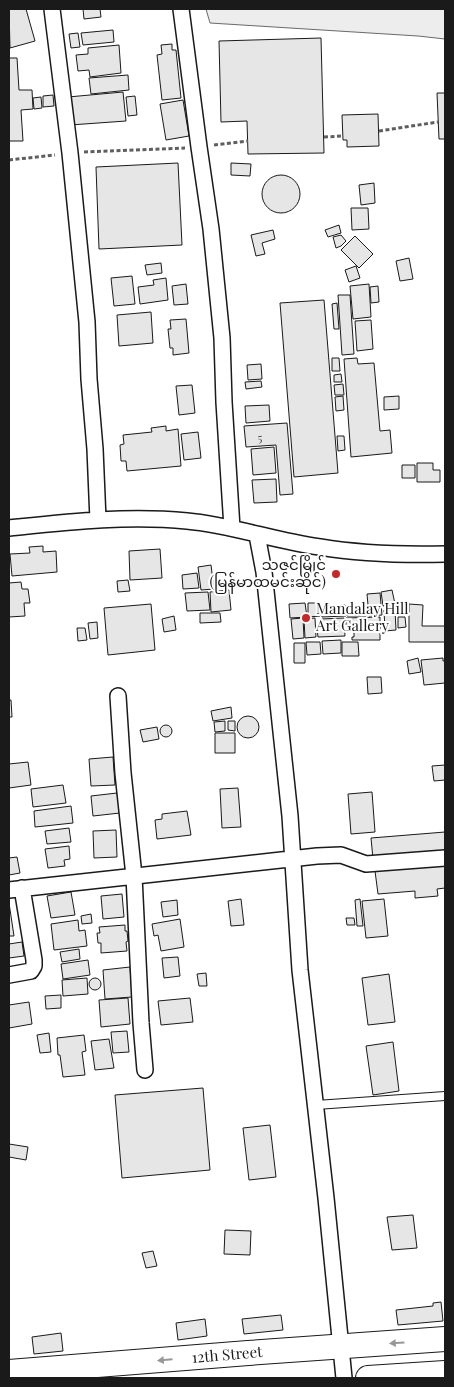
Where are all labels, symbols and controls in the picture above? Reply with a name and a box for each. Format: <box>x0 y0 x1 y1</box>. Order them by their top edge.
house number: 5 <box>258 429 263 445</box>
place label: သဇင်မြိုင် (မြန်မာထမင်းဆိုင်) <box>209 554 326 594</box>
marker: သဇင်မြိုင် (မြန်မာထမင်းဆိုင်) <box>330 568 342 580</box>
place label: Mandalay Hill Art Gallery <box>315 598 409 635</box>
marker: Mandalay Hill Art Gallery <box>300 612 312 624</box>
one-way arrow <box>388 1339 404 1347</box>
street label: 12th Street <box>191 1341 264 1367</box>
one-way arrow <box>157 1357 173 1365</box>

